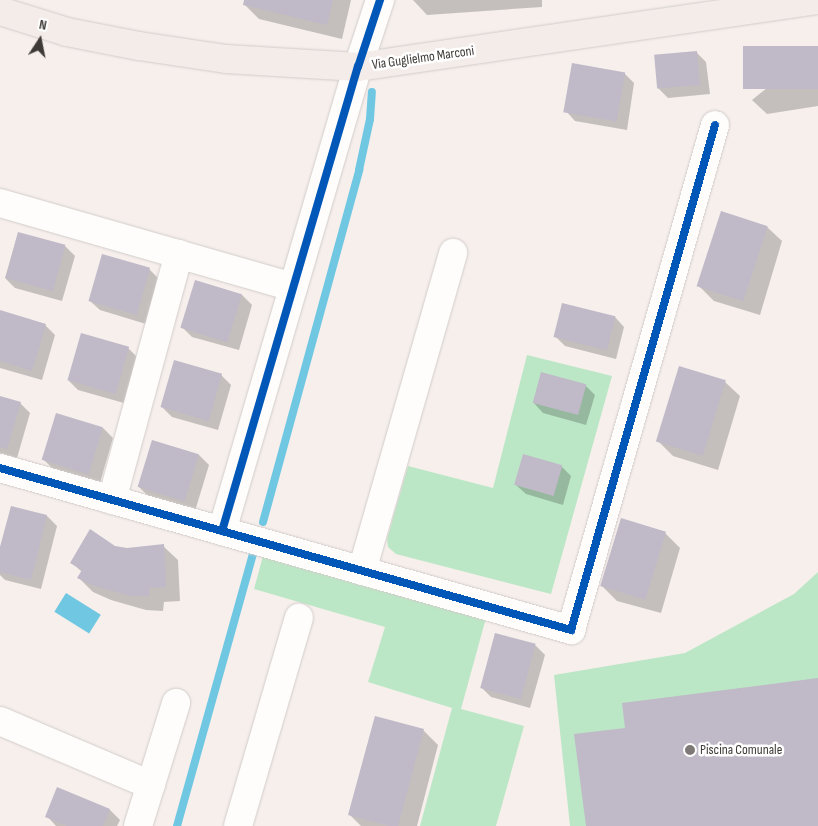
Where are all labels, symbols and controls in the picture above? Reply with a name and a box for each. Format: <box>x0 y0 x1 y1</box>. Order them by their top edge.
north arrow <box>15 15 65 65</box>
text: N <box>38 16 48 34</box>
street label: Via Guglielmo Marconi <box>371 43 475 73</box>
place label: Piscina Comunale <box>700 742 782 758</box>
marker: Piscina Comunale <box>684 744 696 756</box>

